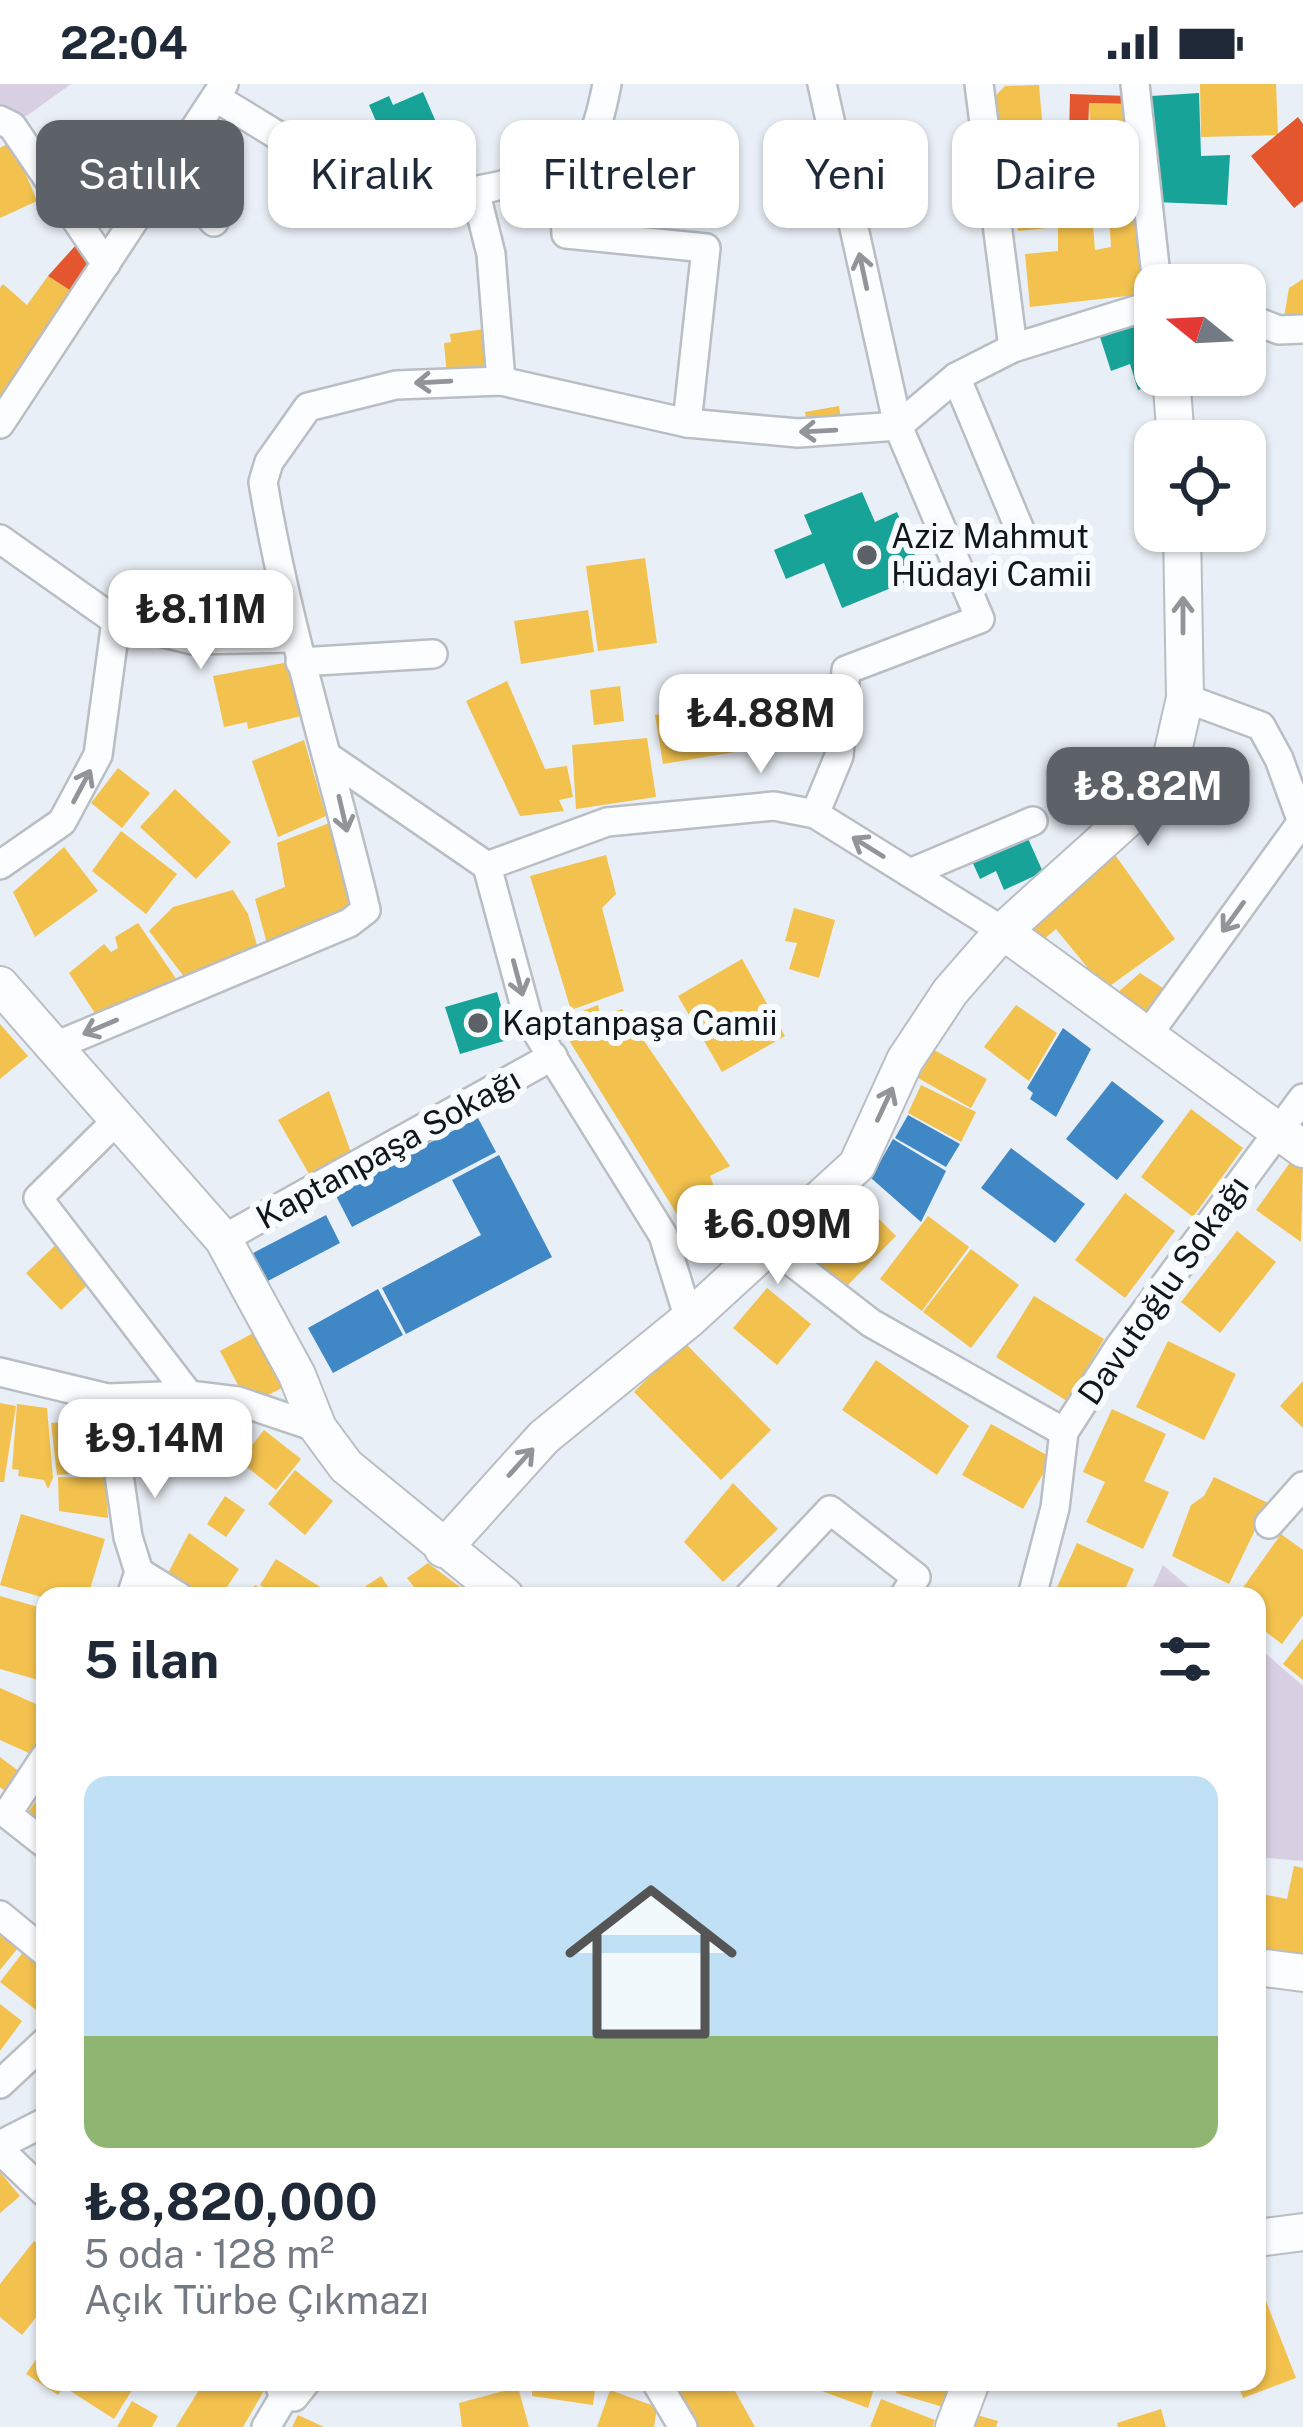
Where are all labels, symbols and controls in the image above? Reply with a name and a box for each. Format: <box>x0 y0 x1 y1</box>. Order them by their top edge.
text: 22:04 <box>60 16 188 69</box>
chip: Satılık <box>36 120 244 228</box>
chip: Kiralık <box>268 120 476 228</box>
chip: Filtreler <box>500 120 739 228</box>
chip: Yeni <box>763 120 928 228</box>
chip: Daire <box>952 120 1139 228</box>
one-way arrow <box>851 252 874 290</box>
north arrow <box>1134 264 1266 396</box>
map controls <box>1134 264 1266 552</box>
one-way arrow <box>414 371 453 394</box>
one-way arrow <box>799 420 838 443</box>
button: locate <box>1134 420 1266 552</box>
place label: Aziz Mahmut Hüdayi Camii <box>891 517 1092 593</box>
marker: Aziz Mahmut Hüdayi Camii <box>854 542 880 568</box>
pin: ₺8.11M <box>103 570 299 672</box>
text: ₺8.11M <box>135 586 267 632</box>
one-way arrow <box>1172 596 1194 635</box>
pin: ₺4.88M <box>663 674 859 776</box>
text: ₺4.88M <box>686 690 836 736</box>
pin: ₺8.82M <box>1050 747 1246 849</box>
text: ₺8.82M <box>1074 763 1222 809</box>
one-way arrow <box>71 768 94 804</box>
one-way arrow <box>333 794 355 832</box>
one-way arrow <box>852 835 886 859</box>
one-way arrow <box>1220 900 1245 933</box>
one-way arrow <box>508 959 530 997</box>
place label: Kaptanpaşa Camii <box>502 1004 777 1042</box>
marker: Kaptanpaşa Camii <box>465 1010 491 1036</box>
one-way arrow <box>82 1018 119 1039</box>
street label: Kaptanpaşa Sokağı <box>250 1060 526 1236</box>
one-way arrow <box>875 1087 897 1123</box>
street label: Davutoğlu Sokağı <box>1070 1168 1256 1412</box>
pin: ₺6.09M <box>680 1185 876 1287</box>
text: ₺6.09M <box>704 1201 852 1247</box>
pin: ₺9.14M <box>57 1399 253 1501</box>
text: ₺9.14M <box>85 1415 225 1461</box>
one-way arrow <box>507 1447 534 1478</box>
icon: filters <box>1152 1626 1218 1692</box>
text: 5 ilan <box>84 1630 219 1689</box>
icon: home <box>543 1854 759 2070</box>
text: ₺8,820,000 <box>84 2172 378 2231</box>
text: 5 oda · 128 m² <box>84 2231 334 2277</box>
text: Açık Türbe Çıkmazı <box>84 2277 429 2323</box>

